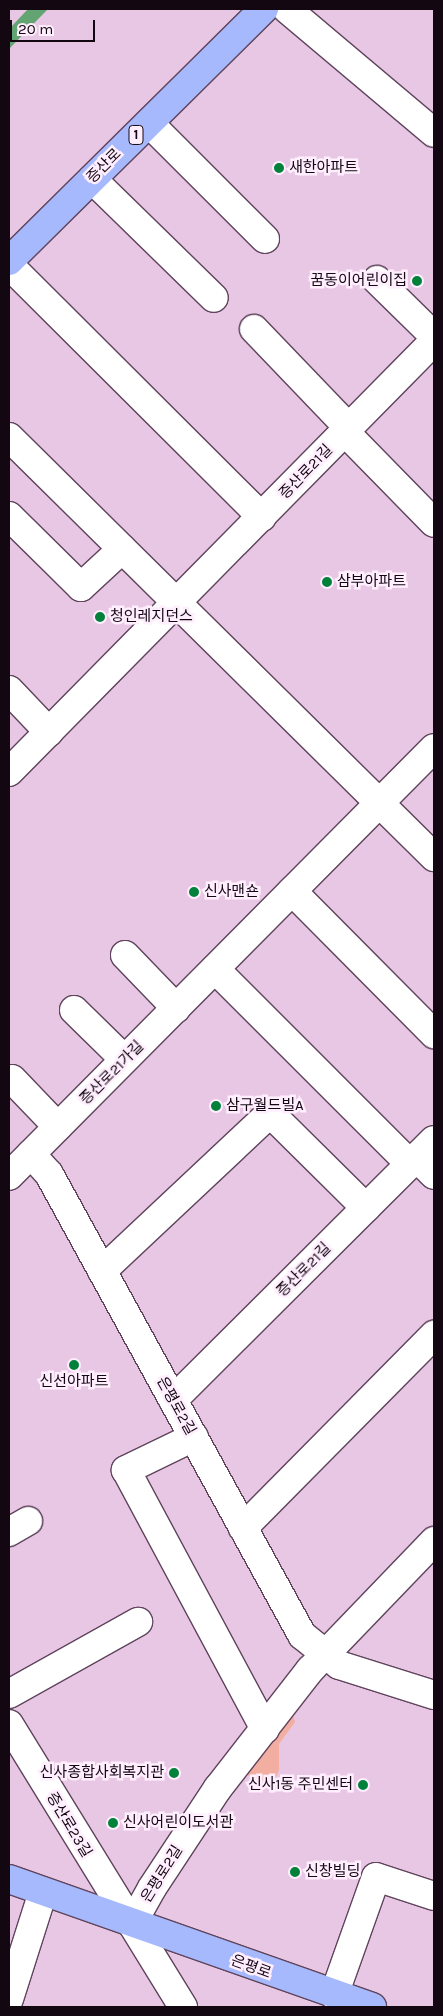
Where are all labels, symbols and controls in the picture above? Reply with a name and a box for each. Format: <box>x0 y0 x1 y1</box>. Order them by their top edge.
scale bar <box>12 10 98 42</box>
text: 20 m <box>18 20 53 38</box>
road number: 1 <box>128 124 144 146</box>
street label: 증산로 <box>83 145 125 187</box>
place label: 새한아파트 <box>289 159 358 177</box>
marker: 새한아파트 <box>273 162 285 174</box>
place label: 꿈동이어린이집 <box>310 272 407 290</box>
marker: 꿈동이어린이집 <box>411 275 423 287</box>
street label: 증산로21길 <box>276 441 336 503</box>
place label: 삼부아파트 <box>337 573 406 591</box>
marker: 삼부아파트 <box>321 576 333 588</box>
place label: 청인레지던스 <box>110 608 193 626</box>
marker: 청인레지던스 <box>94 611 106 623</box>
place label: 신사맨숀 <box>204 883 259 901</box>
marker: 신사맨숀 <box>188 886 200 898</box>
street label: 증산로21가길 <box>76 1037 148 1109</box>
place label: 삼구월드빌A <box>226 1097 304 1115</box>
marker: 삼구월드빌A <box>210 1100 222 1112</box>
street label: 증산로21길 <box>273 1239 335 1301</box>
marker: 신선아파트 <box>68 1359 80 1371</box>
place label: 신선아파트 <box>40 1373 108 1391</box>
street label: 은평로2길 <box>153 1374 199 1438</box>
place label: 신사종합사회복지관 <box>40 1764 164 1782</box>
marker: 신사종합사회복지관 <box>168 1767 180 1779</box>
place label: 신사1동 주민센터 <box>248 1776 353 1794</box>
marker: 신사1동 주민센터 <box>357 1779 369 1791</box>
street label: 증산로23길 <box>43 1789 95 1861</box>
place label: 신사어린이도서관 <box>123 1814 233 1832</box>
marker: 신사어린이도서관 <box>107 1817 119 1829</box>
street label: 은평로2길 <box>137 1842 187 1906</box>
place label: 신창빌딩 <box>305 1863 360 1881</box>
marker: 신창빌딩 <box>289 1866 301 1878</box>
street label: 은평로 <box>228 1951 274 1983</box>

